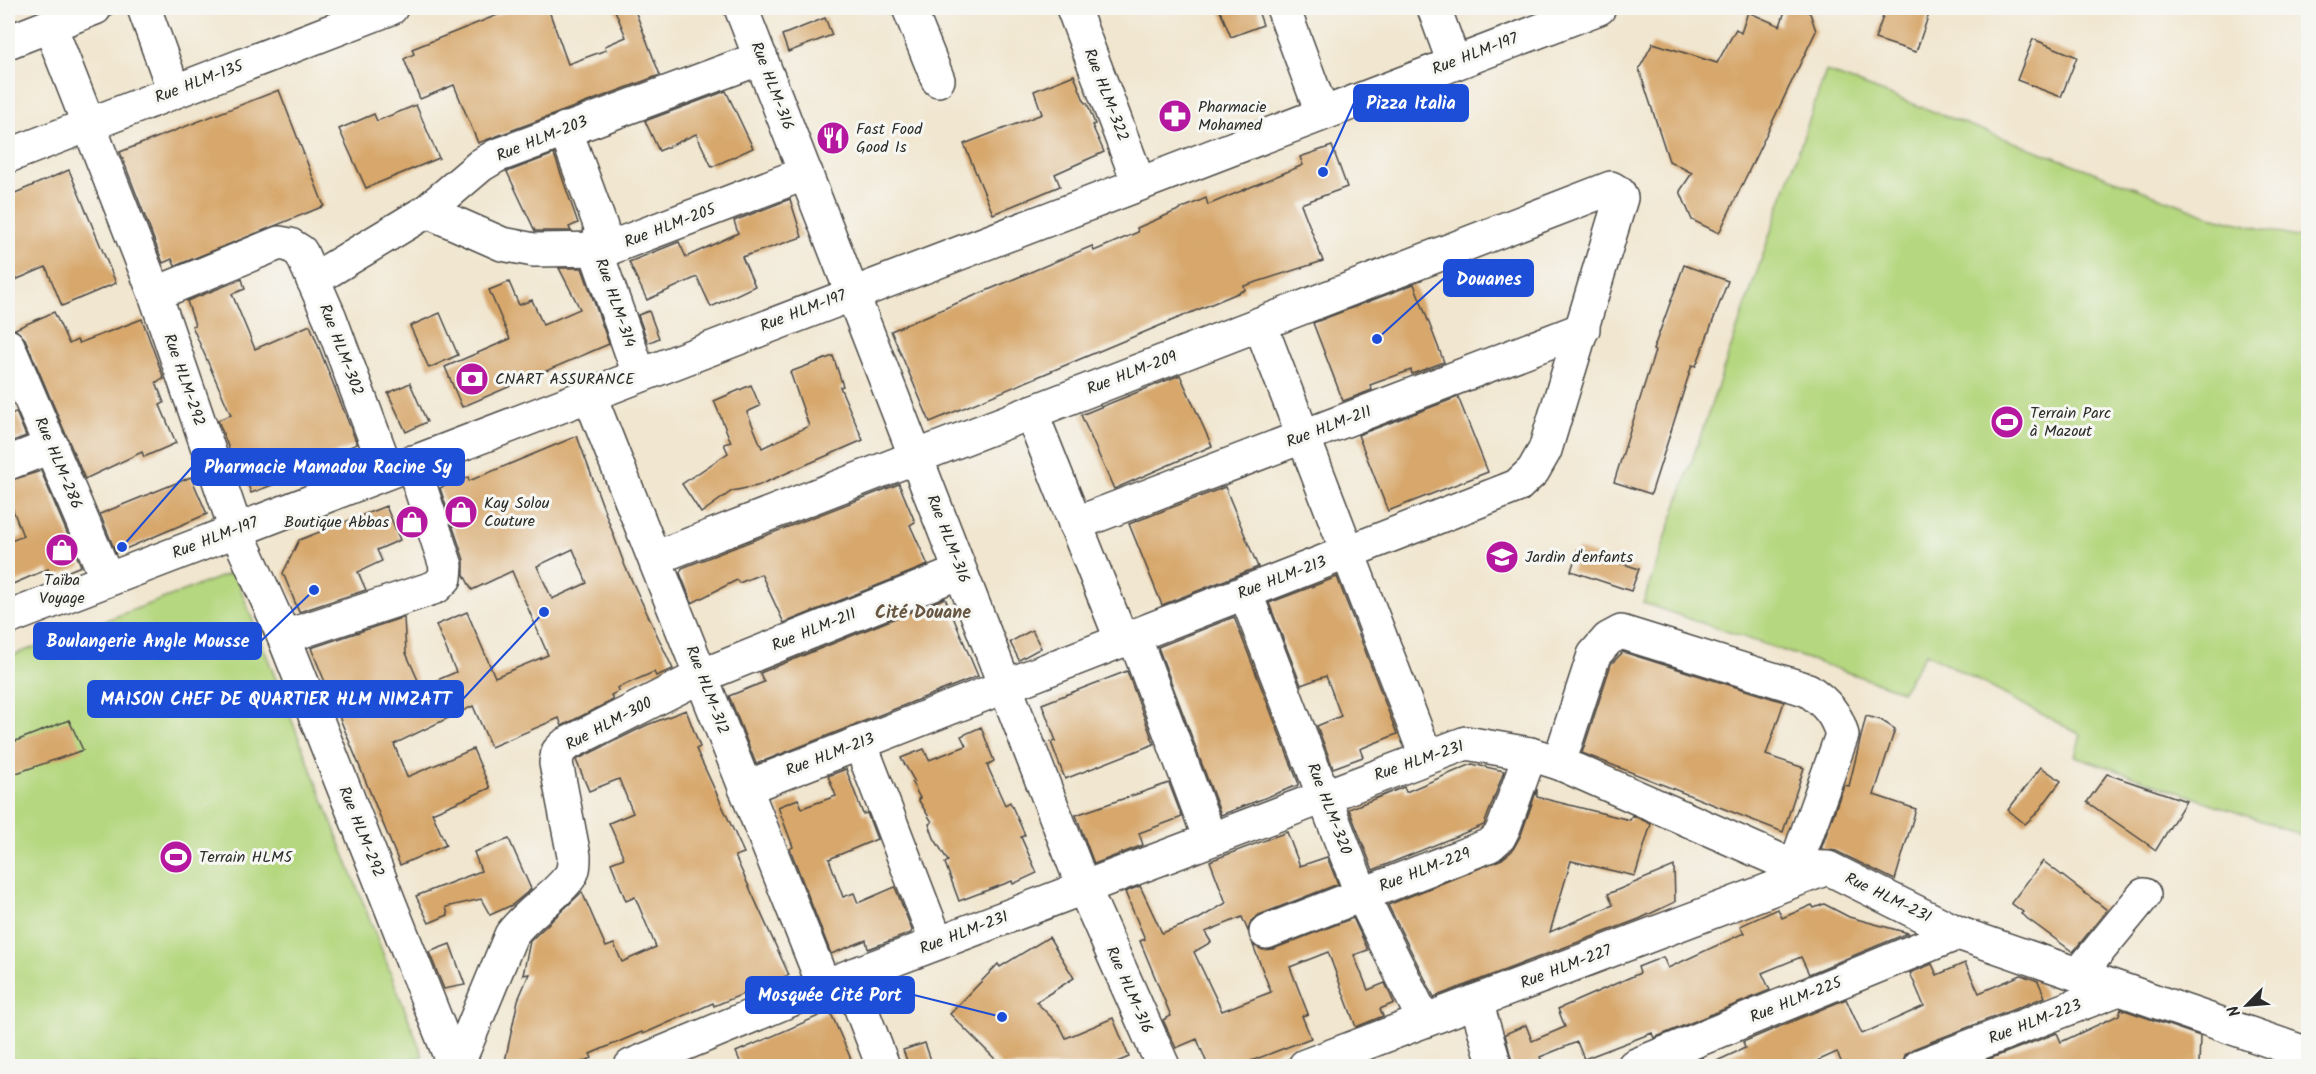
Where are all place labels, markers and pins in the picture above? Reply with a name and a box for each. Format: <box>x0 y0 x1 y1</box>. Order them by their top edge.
callout: Pizza Italia <box>1354 85 1468 121</box>
place label: Pharmacie Mohamed <box>1198 95 1266 138</box>
pharmacy icon: Pharmacie Mohamed <box>1157 98 1193 134</box>
place label: Fast Food Good Is <box>856 117 923 160</box>
restaurant icon: Fast Food Good Is <box>815 120 851 156</box>
callout: Douanes <box>1444 260 1533 296</box>
bank icon: CNART ASSURANCE <box>454 361 490 397</box>
place label: CNART ASSURANCE <box>495 367 635 392</box>
place label: Terrain Parc à Mazout <box>2030 401 2111 444</box>
sports icon: Terrain Parc à Mazout <box>1989 404 2025 440</box>
callout: Pharmacie Mamadou Racine Sy <box>192 449 464 485</box>
place label: Kay Solou Couture <box>484 491 550 534</box>
shop icon: Kay Solou Couture <box>443 494 479 530</box>
shop icon: Boutique Abbas <box>394 504 430 540</box>
place label: Boutique Abbas <box>284 510 389 535</box>
shop icon: Taïba Voyage <box>44 532 80 568</box>
school or university icon: Jardin d'enfants <box>1484 539 1520 575</box>
place label: Jardin d'enfants <box>1525 545 1633 570</box>
place label: Taïba Voyage <box>39 568 85 611</box>
callout: Boulangerie Angle Mousse <box>34 623 261 659</box>
callout: MAISON CHEF DE QUARTIER HLM NIMZATT <box>88 681 463 717</box>
sports icon: Terrain HLM5 <box>158 839 194 875</box>
place label: Terrain HLM5 <box>199 845 294 870</box>
callout: Mosquée Cité Port <box>746 977 914 1013</box>

